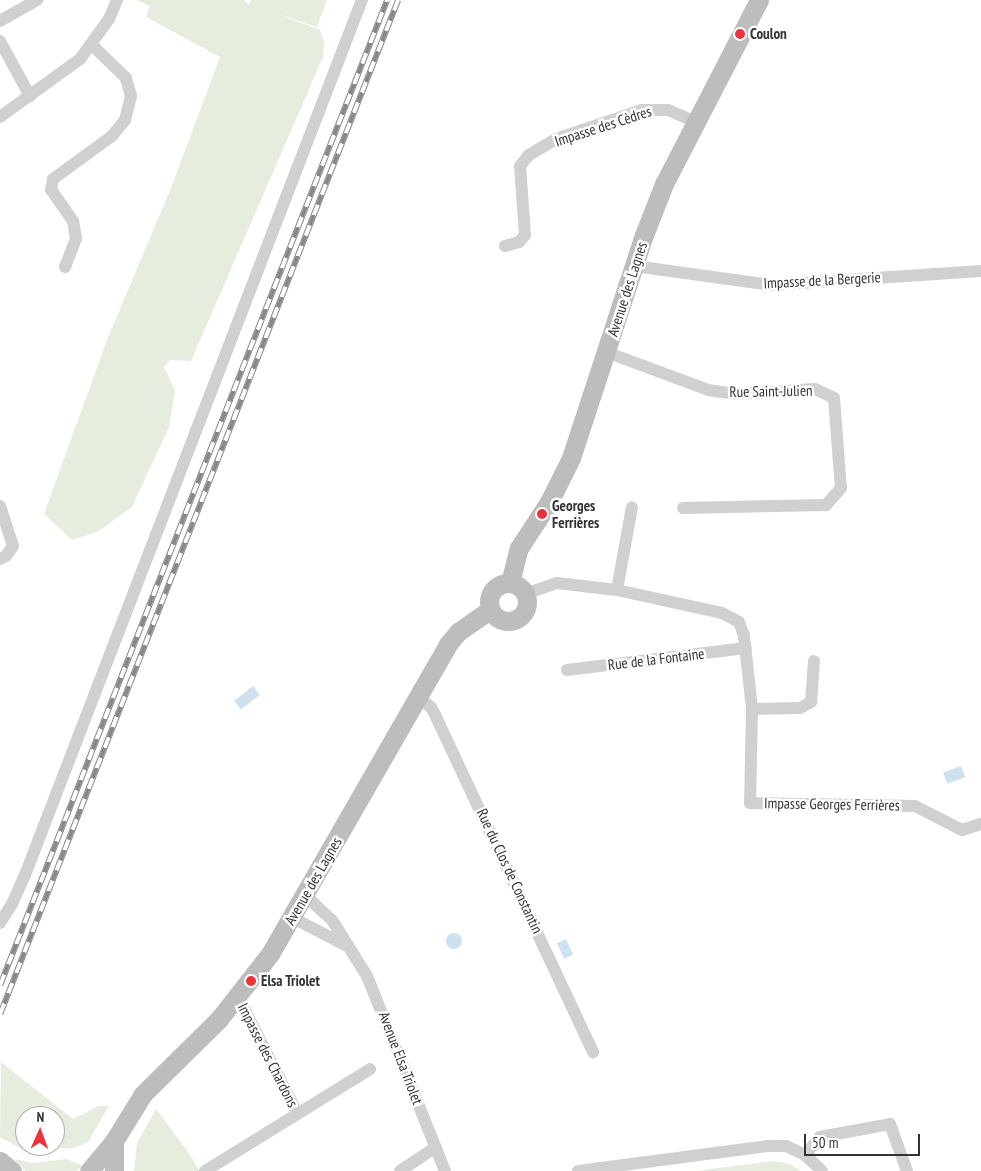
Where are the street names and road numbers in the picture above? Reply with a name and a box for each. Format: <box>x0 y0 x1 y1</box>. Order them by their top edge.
street label: Impasse des Cèdres <box>552 102 654 150</box>
street label: Avenue des Lagnes <box>603 239 651 339</box>
street label: Impasse de la Bergerie <box>763 268 881 292</box>
street label: Rue Saint-Julien <box>729 381 813 401</box>
street label: Rue de la Fontaine <box>607 644 705 674</box>
street label: Impasse Georges Ferrières <box>764 794 900 814</box>
street label: Rue du Clos de Constantin <box>473 806 547 936</box>
street label: Avenue des Lagnes <box>281 834 345 928</box>
street label: Impasse des Chardons <box>234 1000 302 1110</box>
street label: Avenue Elsa Triolet <box>375 1009 427 1107</box>

